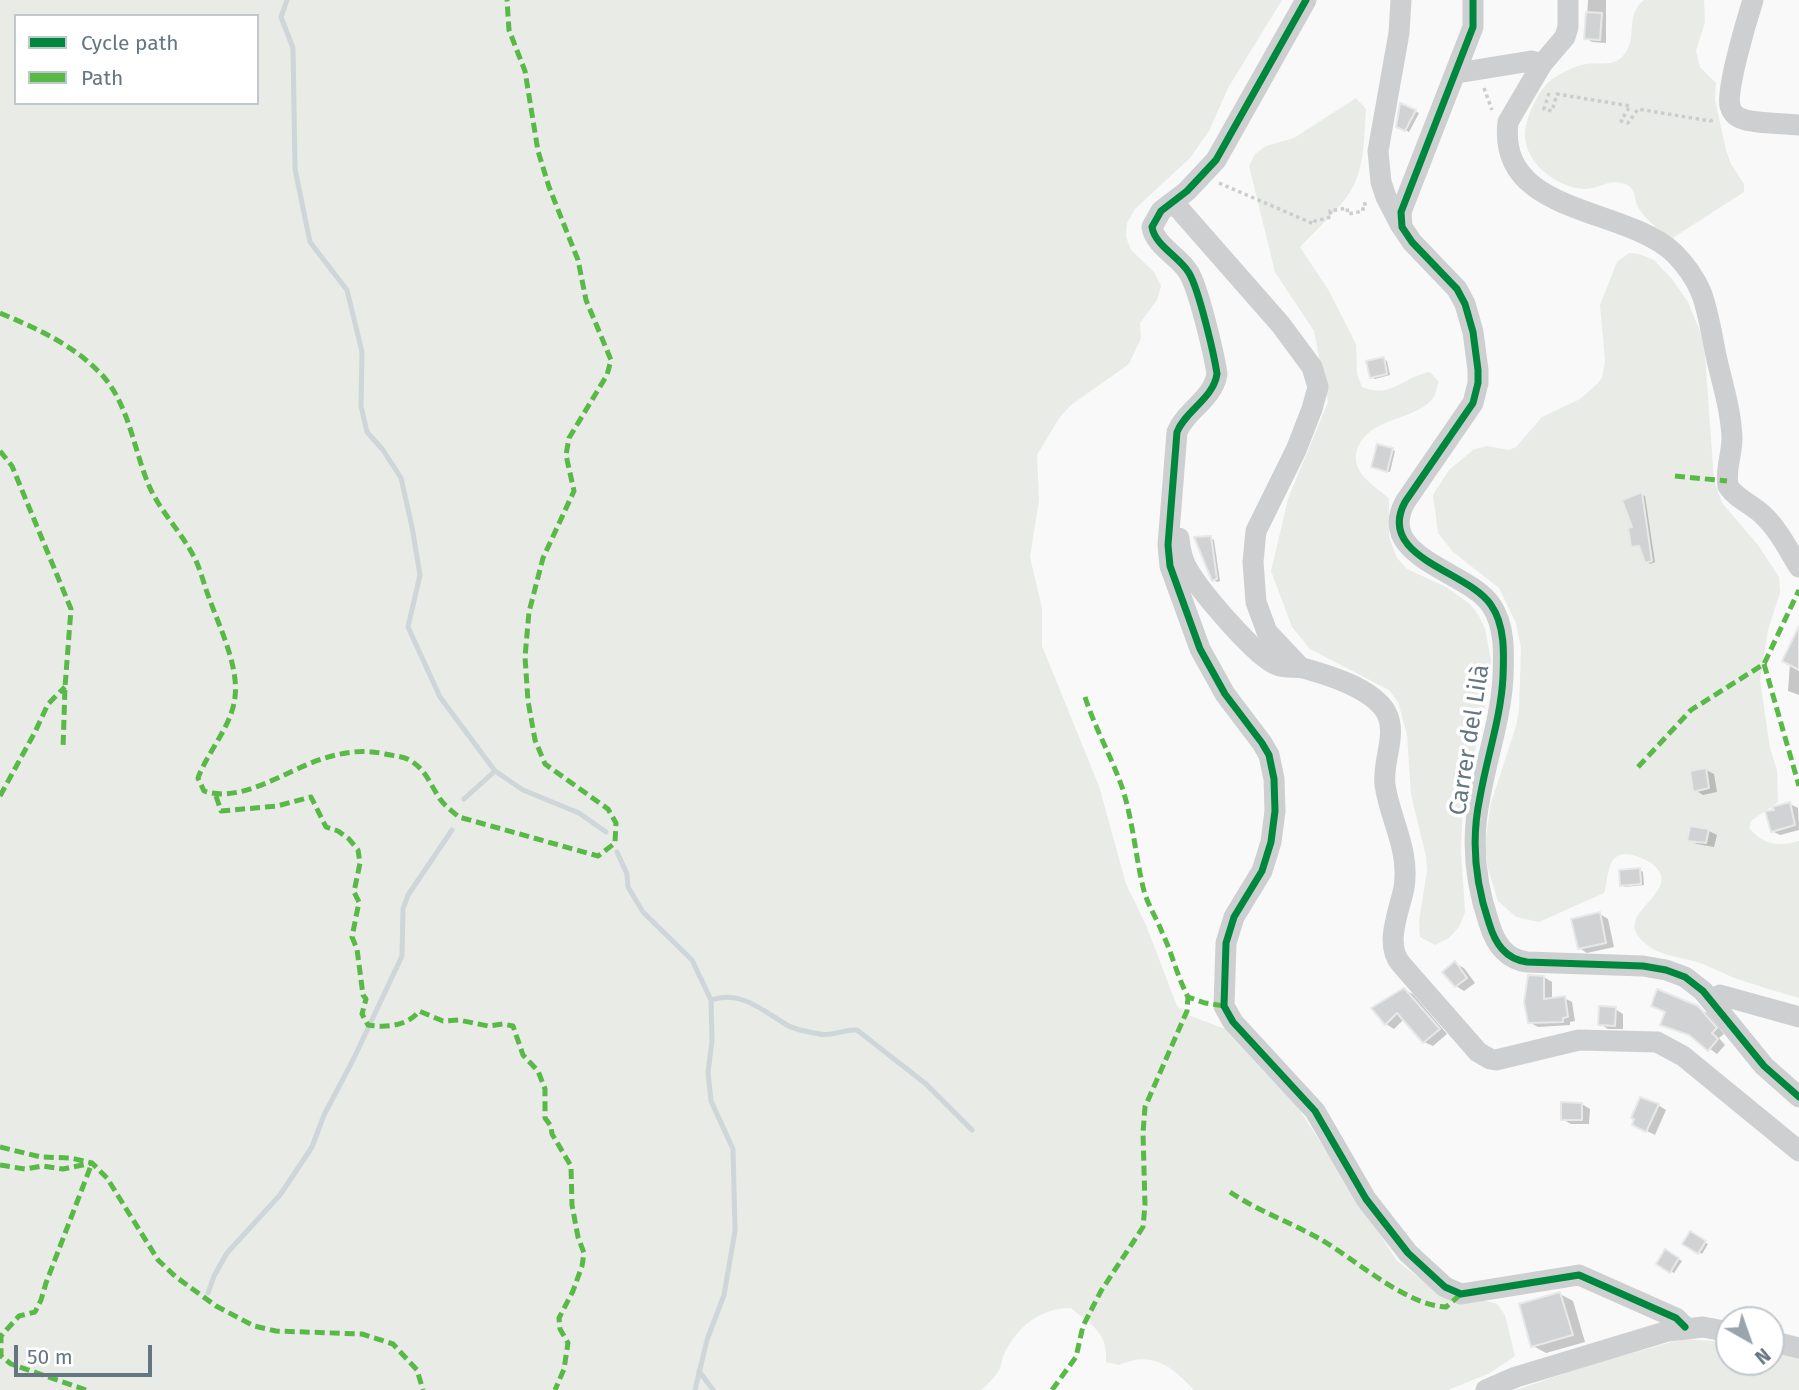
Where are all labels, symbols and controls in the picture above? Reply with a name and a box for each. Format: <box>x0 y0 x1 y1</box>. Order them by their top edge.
legend <box>14 14 259 105</box>
text: Cycle path <box>81 30 179 56</box>
text: Path <box>81 65 123 91</box>
street label: Carrer del Lilà <box>1444 663 1496 817</box>
north arrow <box>1715 1306 1785 1376</box>
scale bar <box>18 1330 156 1374</box>
text: N <box>1750 1343 1775 1369</box>
text: 50 m <box>27 1344 73 1370</box>

